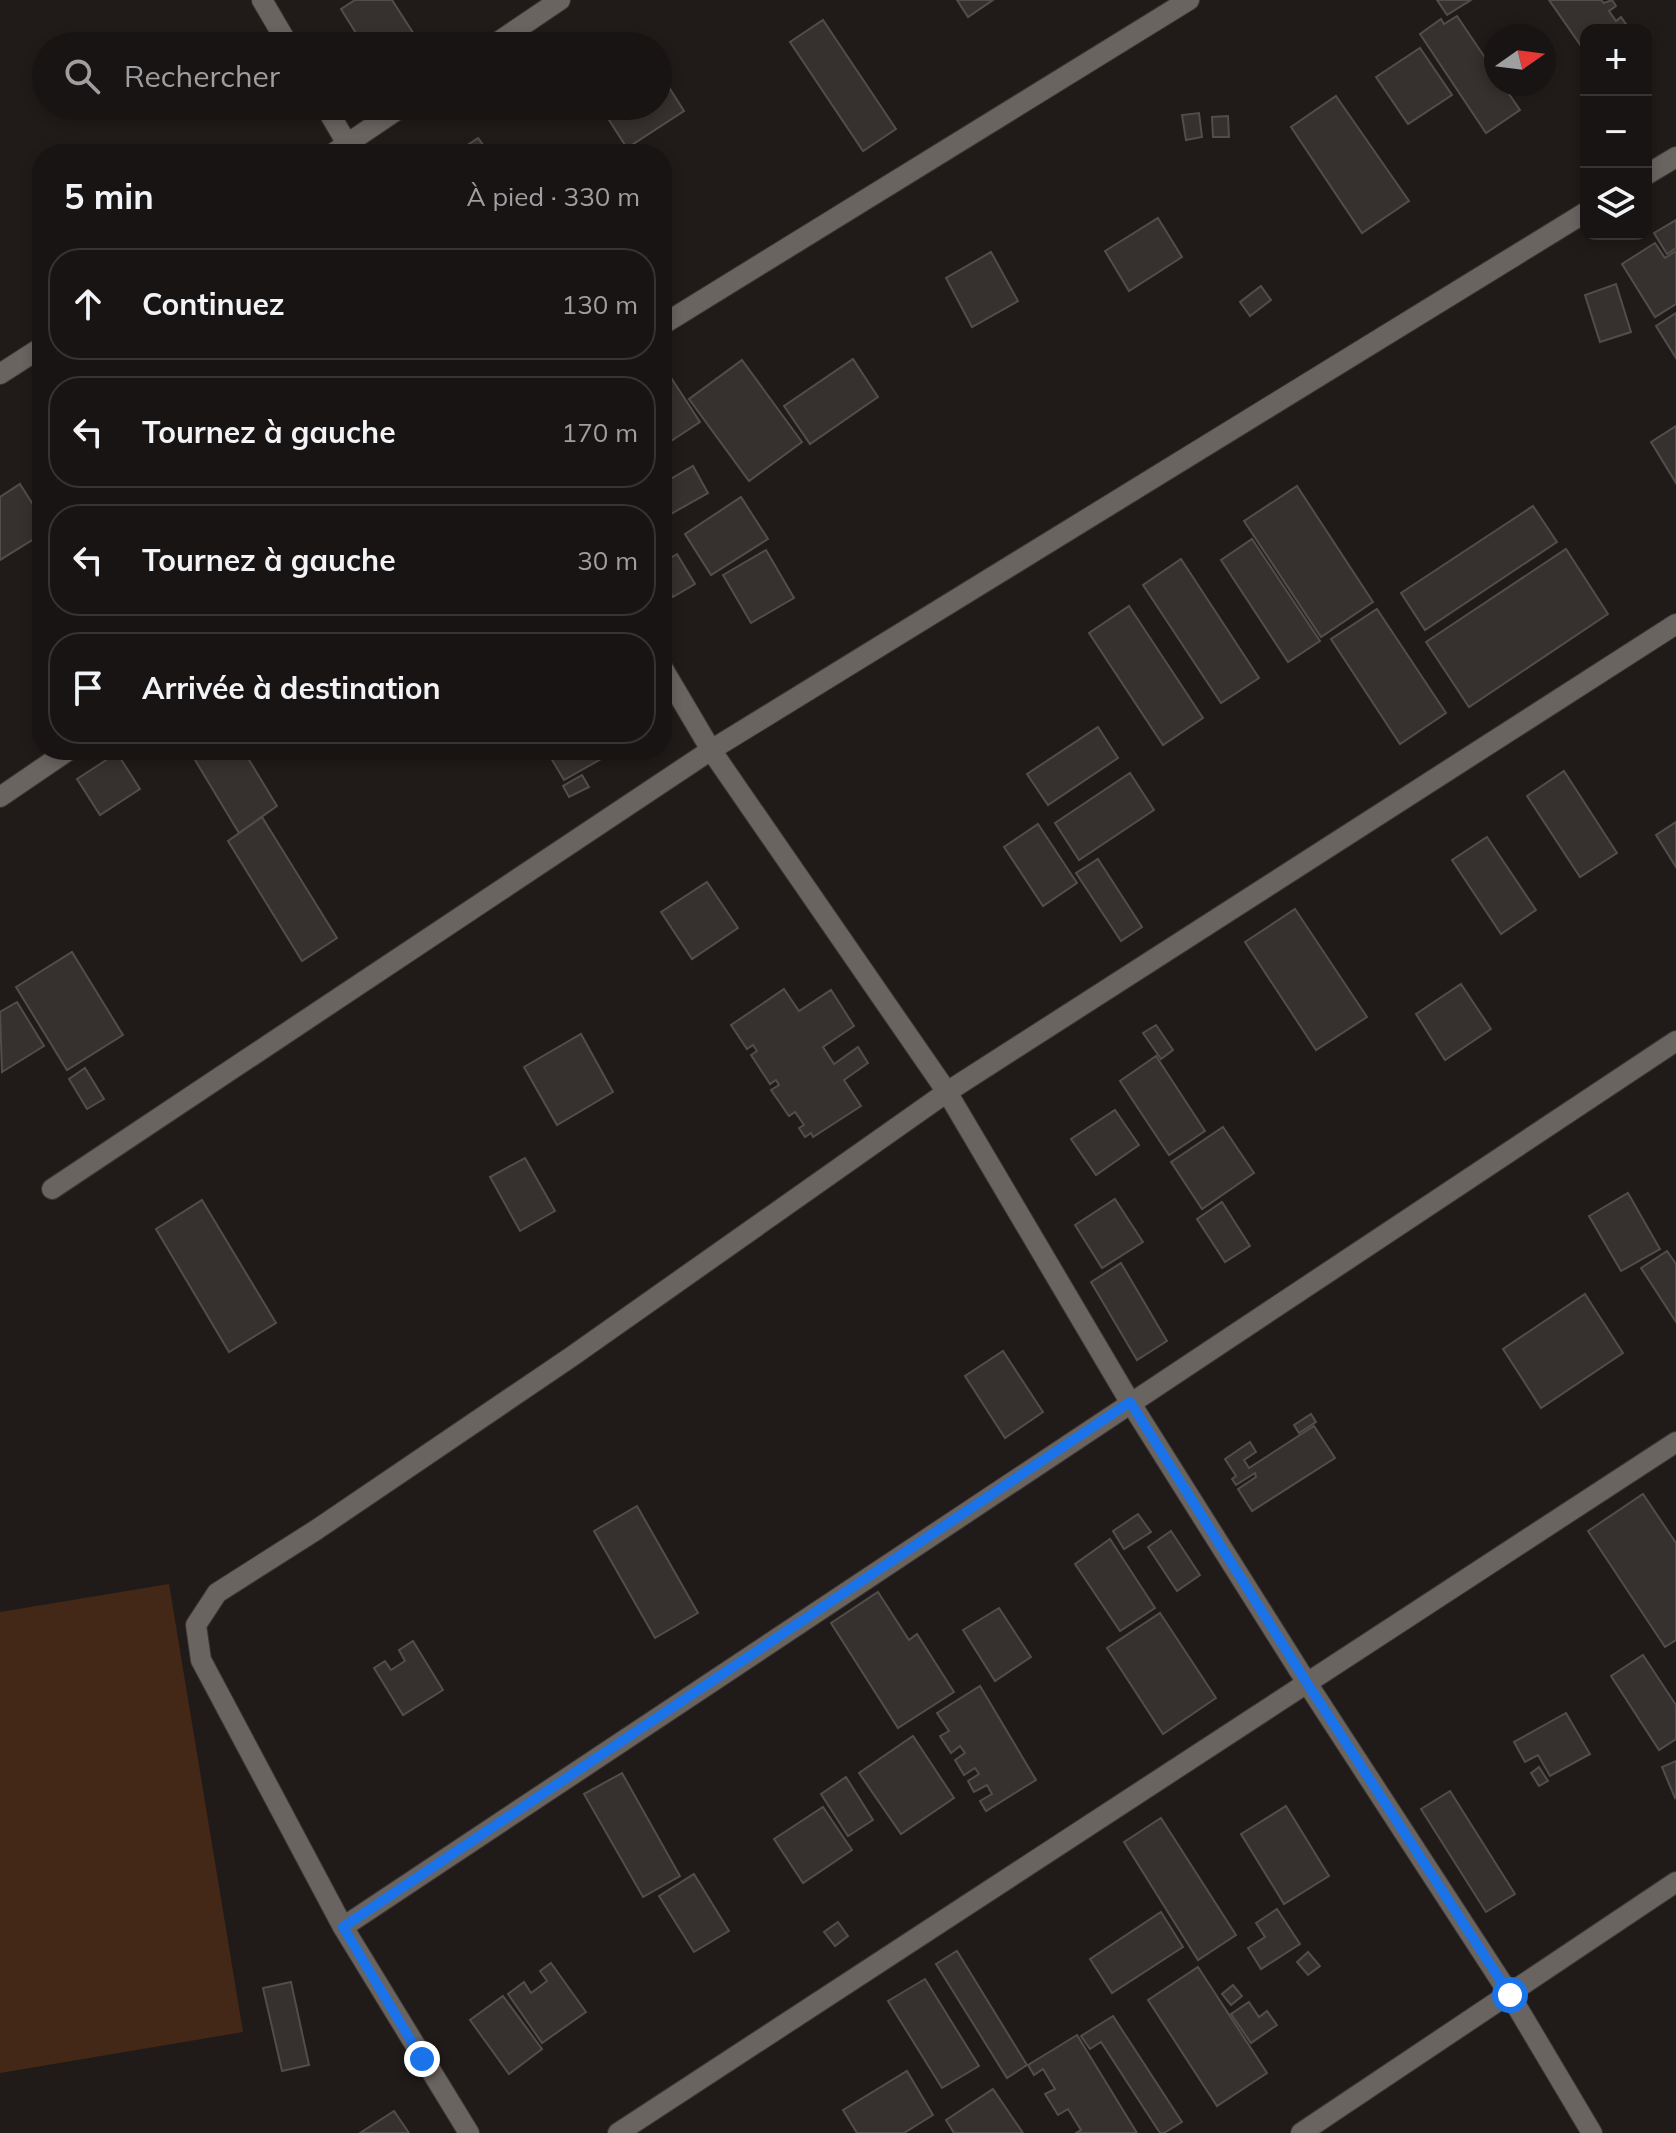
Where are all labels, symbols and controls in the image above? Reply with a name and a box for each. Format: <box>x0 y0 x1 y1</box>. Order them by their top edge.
north arrow <box>1484 24 1556 96</box>
map controls <box>1580 24 1652 240</box>
button: + <box>1580 24 1652 96</box>
search box <box>32 32 672 120</box>
icon: search <box>60 54 104 98</box>
text: Rechercher <box>124 57 280 95</box>
button: − <box>1580 96 1652 168</box>
button: layers <box>1580 168 1652 240</box>
text: 5 min <box>64 175 154 218</box>
text: À pied · 330 m <box>467 180 640 213</box>
icon: ahead <box>66 282 110 326</box>
text: Continuez <box>142 285 285 323</box>
text: 130 m <box>562 288 638 321</box>
icon: left <box>66 410 110 454</box>
text: Tournez à gauche <box>142 413 396 451</box>
text: 170 m <box>562 416 638 449</box>
icon: left <box>66 538 110 582</box>
text: Tournez à gauche <box>142 541 396 579</box>
text: 30 m <box>577 544 638 577</box>
icon: arrive <box>66 666 110 710</box>
text: Arrivée à destination <box>142 669 441 707</box>
route start <box>1492 1977 1528 2013</box>
route end <box>404 2041 440 2077</box>

